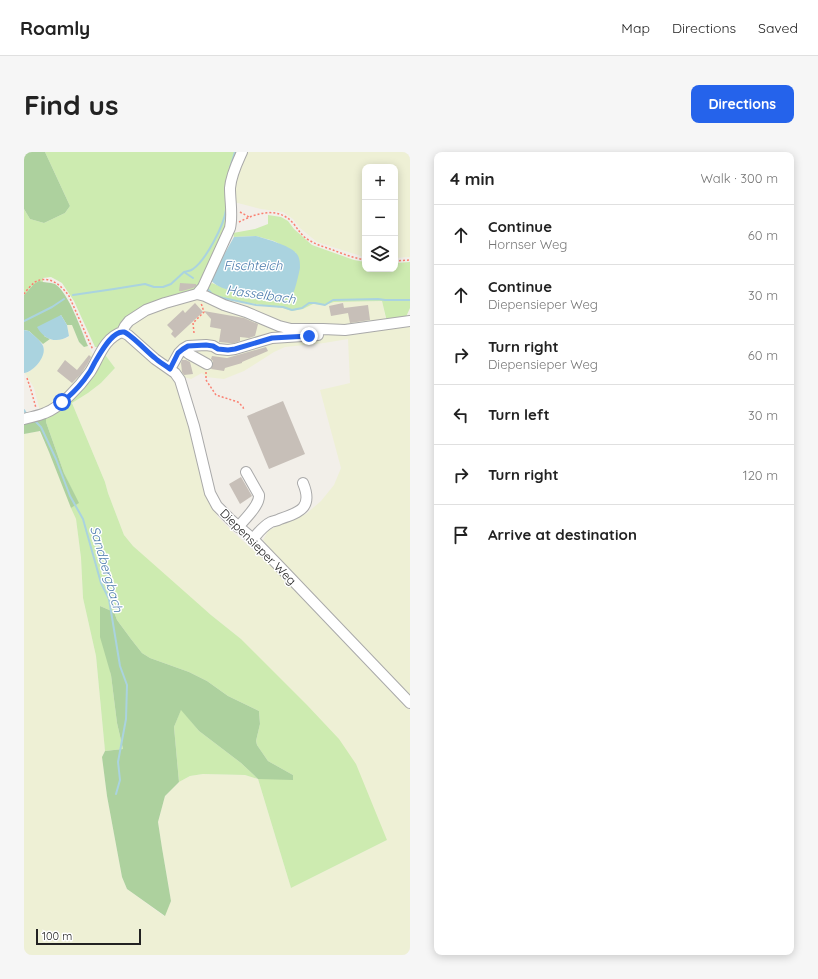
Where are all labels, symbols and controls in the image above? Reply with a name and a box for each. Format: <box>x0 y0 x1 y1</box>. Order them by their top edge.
text: Roamly <box>20 16 90 40</box>
text: Map <box>621 19 650 37</box>
text: Directions <box>672 19 736 37</box>
text: Saved <box>758 19 798 37</box>
button: Directions <box>691 85 794 123</box>
text: Find us <box>24 87 118 122</box>
map controls <box>362 164 398 272</box>
button: + <box>362 164 398 200</box>
text: 4 min <box>450 168 495 189</box>
text: Walk · 300 m <box>700 170 778 186</box>
button: − <box>362 200 398 236</box>
text: Continue <box>488 217 552 236</box>
icon: ahead <box>450 224 472 246</box>
text: 60 m <box>748 227 778 243</box>
button: layers <box>362 236 398 272</box>
text: Hornser Weg <box>488 236 567 252</box>
water label: Fischteich <box>224 257 283 273</box>
text: Continue <box>488 277 552 296</box>
water label: Hasselbach <box>225 281 297 307</box>
icon: ahead <box>450 284 472 306</box>
text: 30 m <box>748 287 778 303</box>
text: Diepensieper Weg <box>488 296 598 312</box>
route end <box>300 327 318 345</box>
text: Turn right <box>488 337 559 356</box>
icon: right <box>450 344 472 366</box>
text: 60 m <box>748 347 778 363</box>
text: Diepensieper Weg <box>488 356 598 372</box>
route start <box>53 393 71 411</box>
icon: left <box>450 404 472 426</box>
text: Turn left <box>488 405 550 424</box>
text: 30 m <box>748 407 778 423</box>
icon: right <box>450 464 472 486</box>
text: Turn right <box>488 465 559 484</box>
text: 120 m <box>743 467 778 483</box>
street label: Diepensieper Weg <box>217 505 300 588</box>
water label: Sandbergbach <box>87 524 127 614</box>
icon: arrive <box>450 524 472 546</box>
text: Arrive at destination <box>488 525 637 544</box>
scale bar <box>36 927 141 946</box>
text: 100 m <box>42 929 72 943</box>

